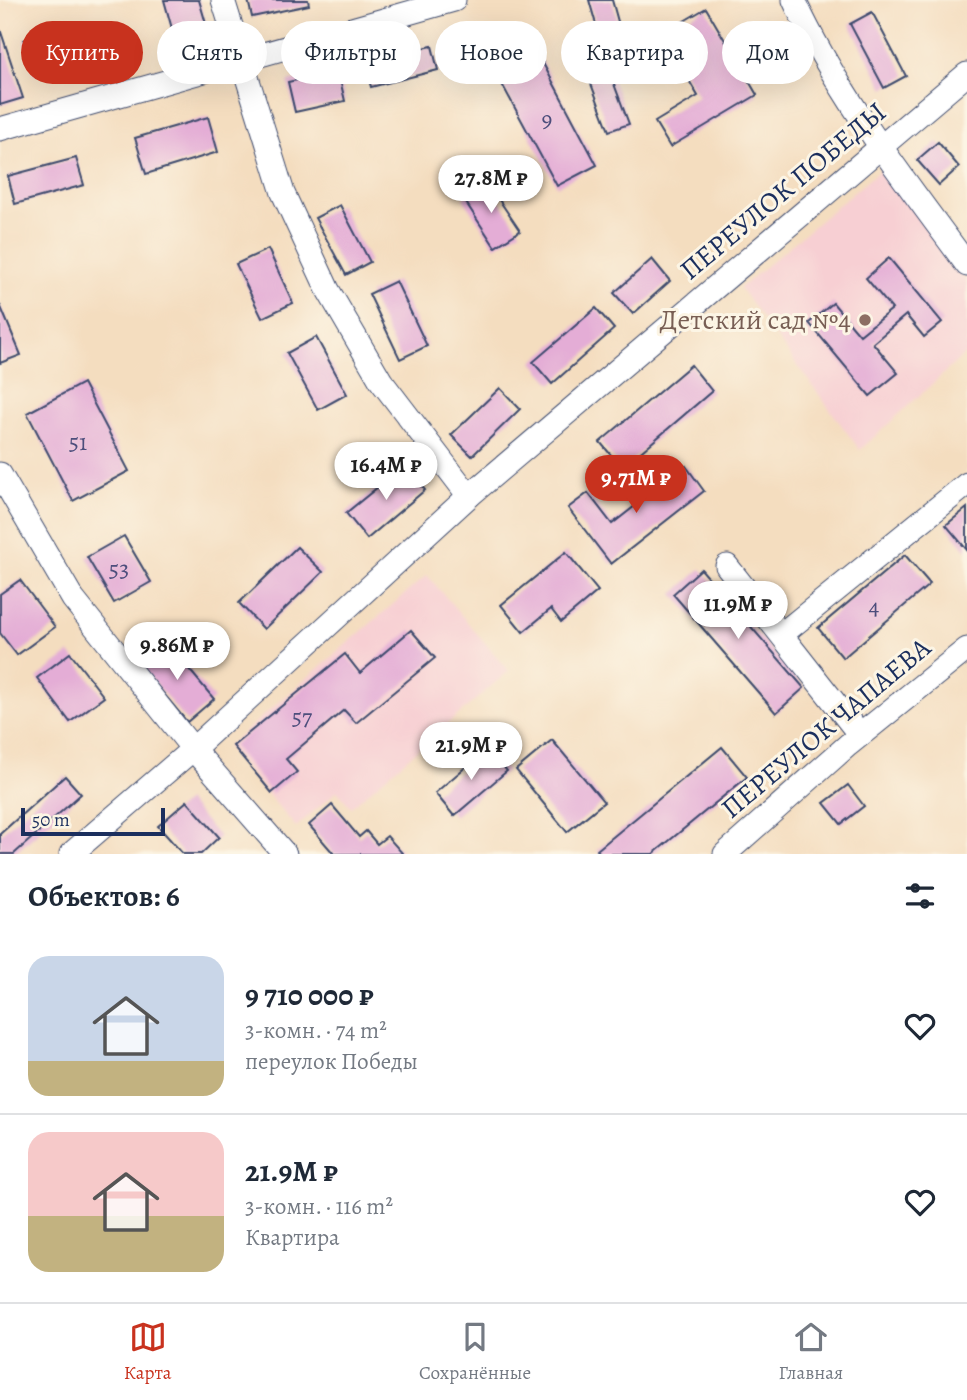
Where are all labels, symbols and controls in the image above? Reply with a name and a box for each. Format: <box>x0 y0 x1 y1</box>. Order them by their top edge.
chip: Купить <box>21 21 143 84</box>
chip: Снять <box>157 21 267 84</box>
chip: Фильтры <box>281 21 421 84</box>
chip: Новое <box>435 21 547 84</box>
chip: Квартира <box>561 21 708 84</box>
chip: Дом <box>722 21 814 84</box>
street label: ПЕРЕУЛОК ПОБЕДЫ <box>672 93 894 289</box>
house number: 9 <box>542 103 552 135</box>
pin: 27.8M ₽ <box>426 156 556 215</box>
text: 27.8M ₽ <box>454 162 528 193</box>
place label: Детский сад №4 <box>660 301 851 339</box>
marker: Детский сад №4 <box>857 312 873 328</box>
house number: 51 <box>69 426 87 458</box>
pin: 16.4M ₽ <box>321 442 451 502</box>
text: 16.4M ₽ <box>350 449 422 480</box>
pin: 9.71M ₽ <box>571 456 701 515</box>
text: 9.71M ₽ <box>601 462 671 493</box>
house number: 53 <box>109 553 129 585</box>
pin: 11.9M ₽ <box>673 582 803 641</box>
text: 11.9M ₽ <box>704 588 772 619</box>
house number: 4 <box>869 590 880 622</box>
pin: 9.86M ₽ <box>112 622 242 682</box>
text: 9.86M ₽ <box>140 629 214 660</box>
street label: ПЕРЕУЛОК ЧАПАЕВА <box>713 629 939 827</box>
house number: 57 <box>292 701 313 733</box>
pin: 21.9M ₽ <box>406 722 536 782</box>
text: 21.9M ₽ <box>435 729 507 760</box>
scale bar <box>21 805 164 837</box>
text: 50 m <box>32 807 70 833</box>
text: Объектов: 6 <box>28 876 180 916</box>
icon: filters <box>901 877 939 915</box>
text: 9 710 000 ₽ <box>245 975 374 1015</box>
icon: home <box>84 984 168 1068</box>
icon: heart <box>901 1007 939 1045</box>
text: 3-комн. · 74 m² <box>245 1015 387 1046</box>
text: переулок Победы <box>245 1046 418 1077</box>
text: 21.9M ₽ <box>245 1151 338 1191</box>
icon: home <box>84 1160 168 1244</box>
icon: heart <box>901 1183 939 1221</box>
text: 3-комн. · 116 m² <box>245 1191 393 1222</box>
text: Квартира <box>245 1222 340 1253</box>
tab: Карта <box>124 1318 172 1386</box>
tab: Сохранённые <box>419 1318 531 1386</box>
tab: Главная <box>779 1318 843 1386</box>

